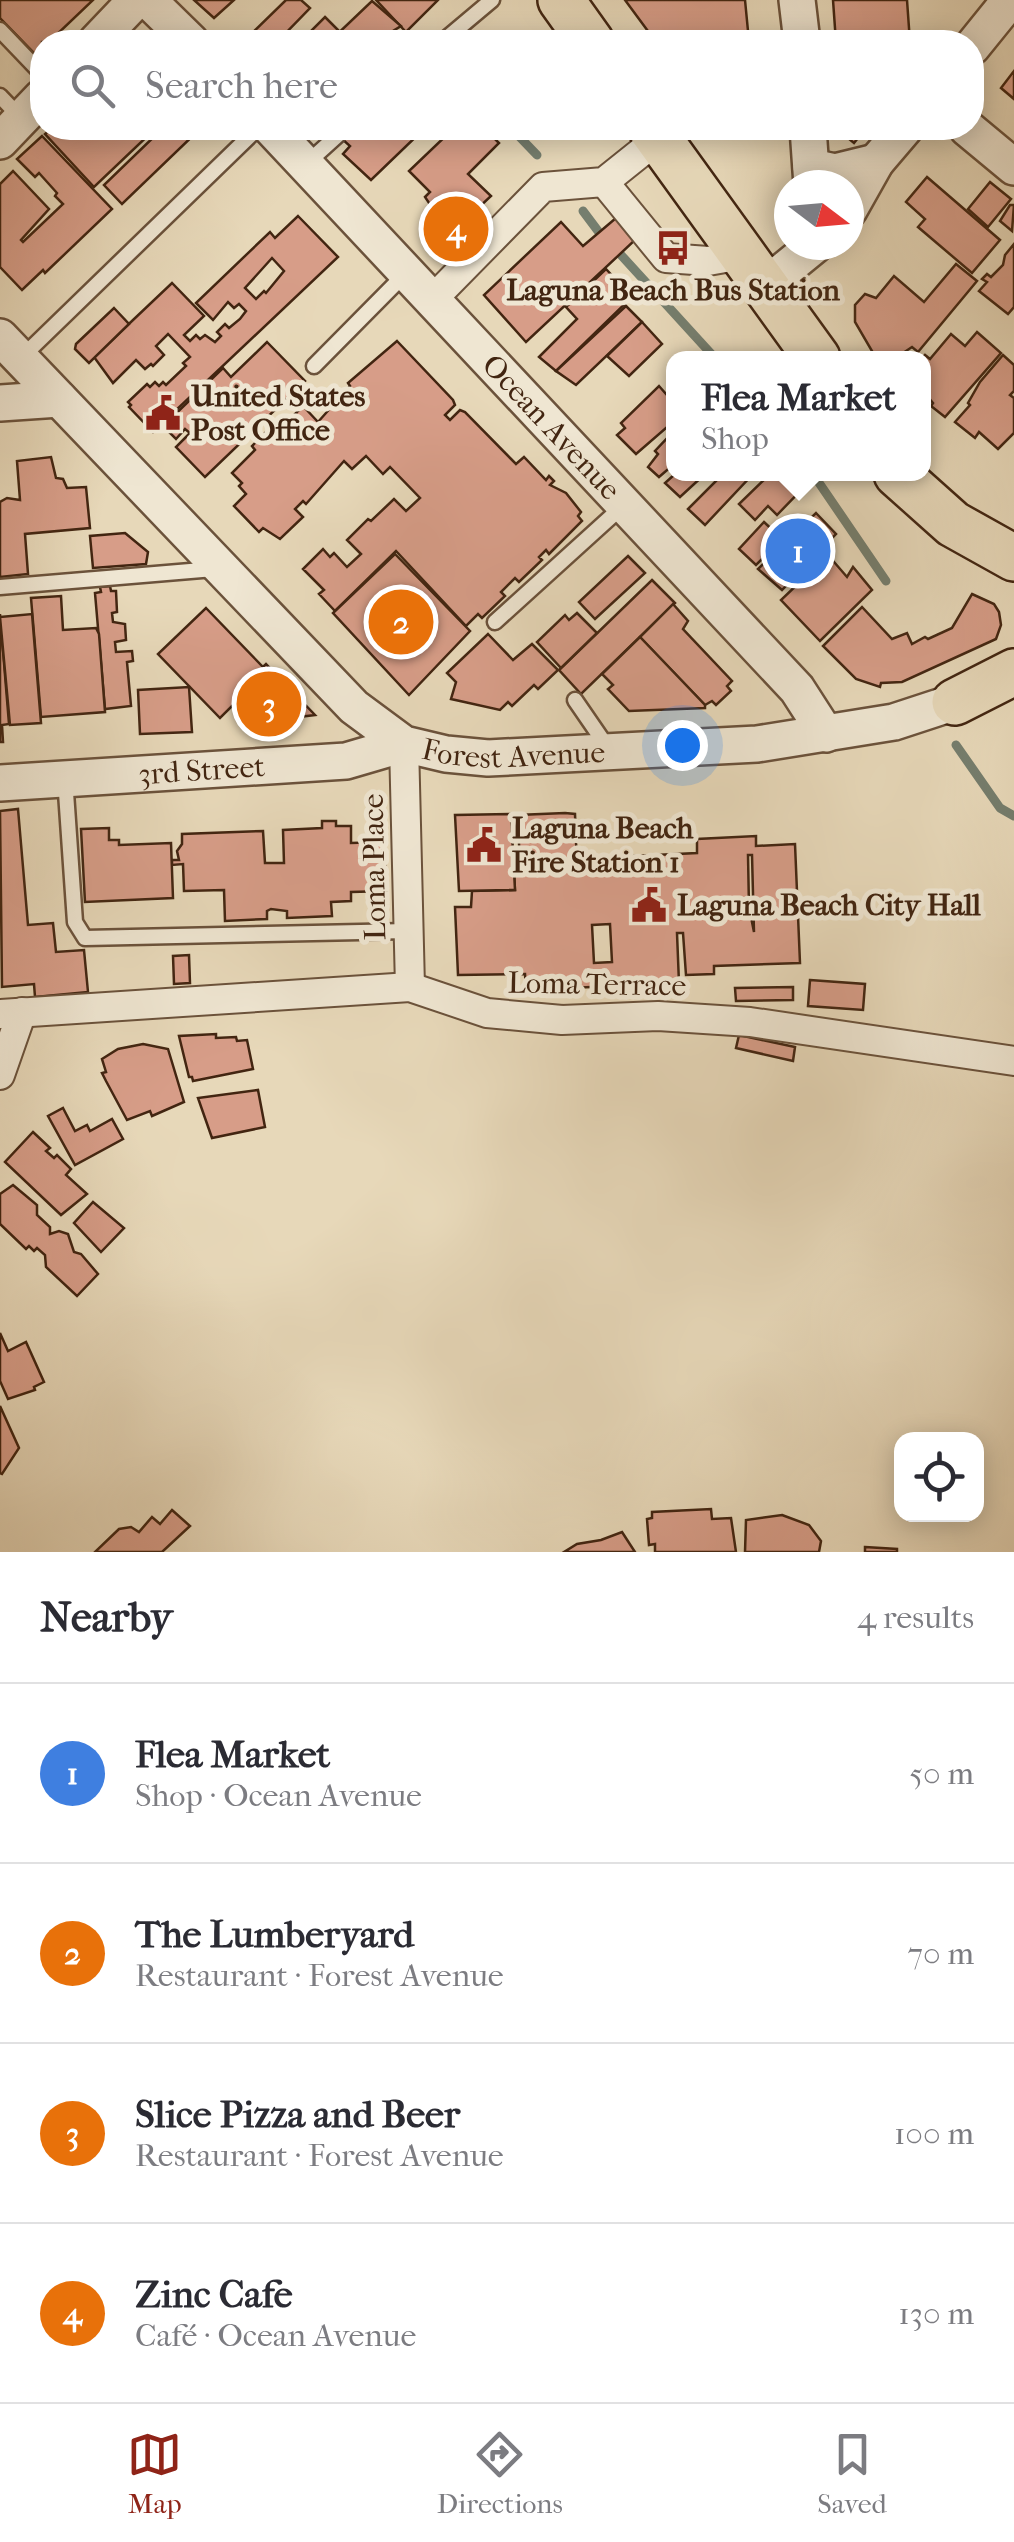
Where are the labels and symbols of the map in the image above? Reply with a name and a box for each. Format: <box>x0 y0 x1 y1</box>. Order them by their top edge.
north arrow <box>774 170 864 260</box>
pin: 4 <box>424 192 488 266</box>
bus stop icon: Laguna Beach Bus Station <box>654 229 692 267</box>
place label: Laguna Beach Bus Station <box>506 273 840 308</box>
street label: Ocean Avenue <box>475 347 628 508</box>
place label: United States Post Office <box>191 379 365 448</box>
public building icon: United States Post Office <box>144 394 182 432</box>
pin: 1 <box>766 514 830 588</box>
pin: 2 <box>368 584 434 660</box>
pin: 3 <box>236 666 302 742</box>
your location <box>657 720 708 771</box>
street label: Forest Avenue <box>418 732 606 776</box>
street label: 3rd Street <box>137 749 266 792</box>
street label: Loma Place <box>356 793 393 941</box>
place label: Laguna Beach Fire Station 1 <box>512 811 695 880</box>
public building icon: Laguna Beach Fire Station 1 <box>465 826 503 864</box>
public building icon: Laguna Beach City Hall <box>630 886 668 924</box>
place label: Laguna Beach City Hall <box>677 888 982 923</box>
street label: Loma Terrace <box>507 965 687 1004</box>

